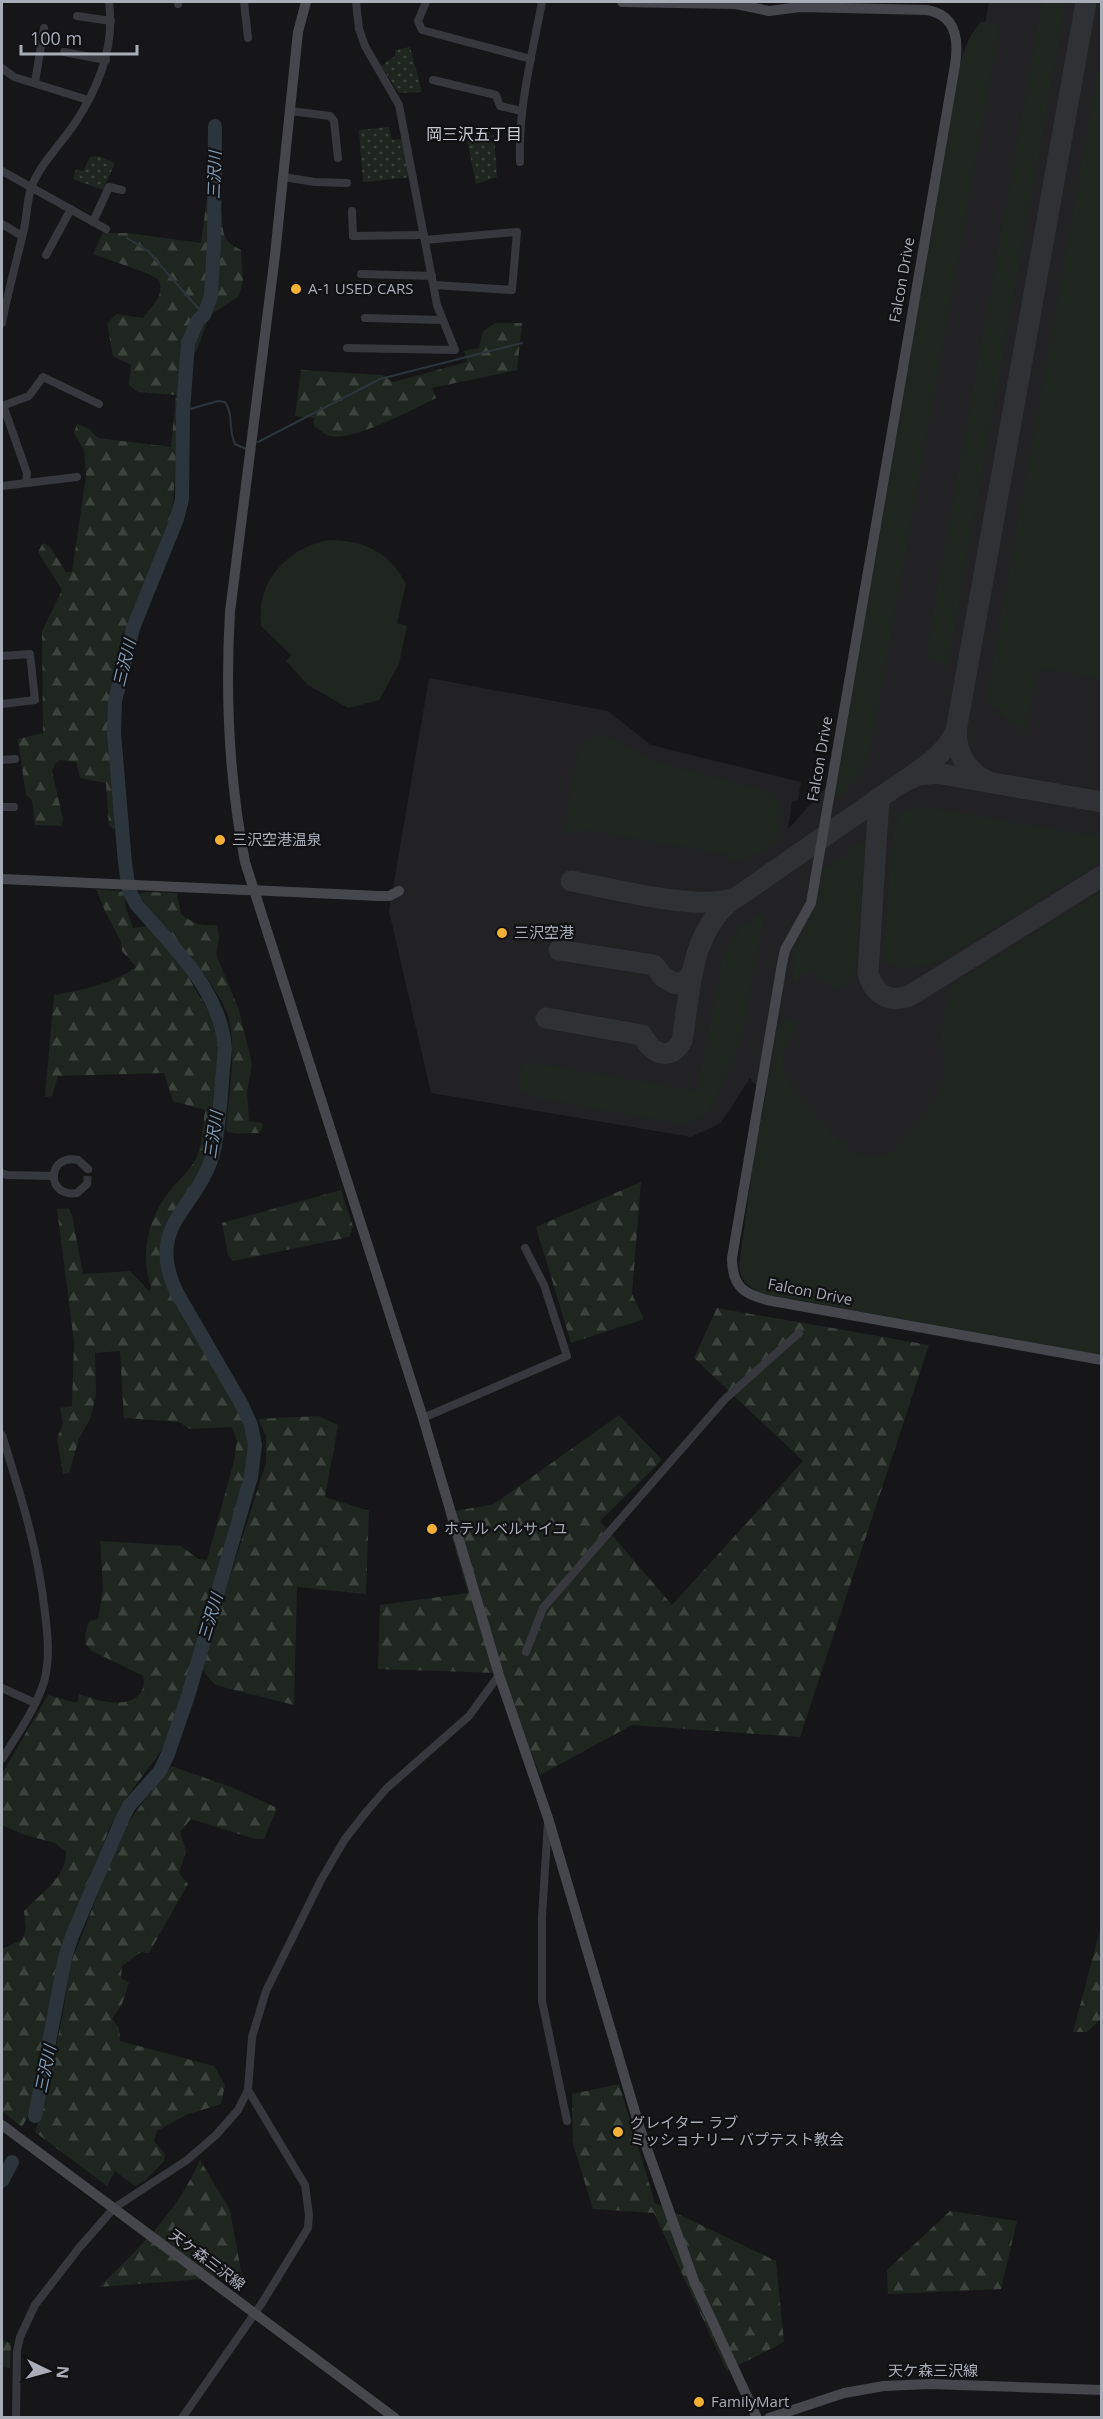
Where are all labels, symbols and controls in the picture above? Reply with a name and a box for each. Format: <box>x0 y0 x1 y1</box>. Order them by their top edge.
scale bar <box>21 18 136 56</box>
text: 100 m <box>30 26 82 50</box>
district label: 岡三沢五丁目 <box>426 123 522 145</box>
water label: 三沢川 <box>202 149 226 199</box>
street label: Falcon Drive <box>884 236 918 324</box>
place label: A-1 USED CARS <box>308 278 413 298</box>
marker: A-1 USED CARS <box>289 282 303 296</box>
water label: 三沢川 <box>108 635 141 689</box>
street label: Falcon Drive <box>802 715 836 803</box>
place label: 三沢空港温泉 <box>232 829 322 849</box>
marker: 三沢空港温泉 <box>213 833 227 847</box>
place label: 三沢空港 <box>514 922 574 942</box>
marker: 三沢空港 <box>495 926 509 940</box>
water label: 三沢川 <box>199 1108 228 1160</box>
street label: Falcon Drive <box>766 1273 854 1309</box>
place label: ホテル ベルサイユ <box>444 1518 568 1538</box>
marker: ホテル ベルサイユ <box>425 1522 439 1536</box>
water label: 三沢川 <box>192 1589 228 1643</box>
water label: 三沢川 <box>29 2041 61 2095</box>
place label: グレイター ラブ ミッショナリー バプテスト教会 <box>630 2112 844 2149</box>
marker: グレイター ラブ ミッショナリー バプテスト教会 <box>611 2125 625 2139</box>
street label: 天ケ森三沢線 <box>166 2224 250 2294</box>
north arrow <box>18 2341 78 2401</box>
street label: 天ケ森三沢線 <box>888 2360 978 2380</box>
text: N <box>51 2365 74 2380</box>
place label: FamilyMart <box>711 2391 789 2411</box>
marker: FamilyMart <box>692 2395 706 2409</box>

